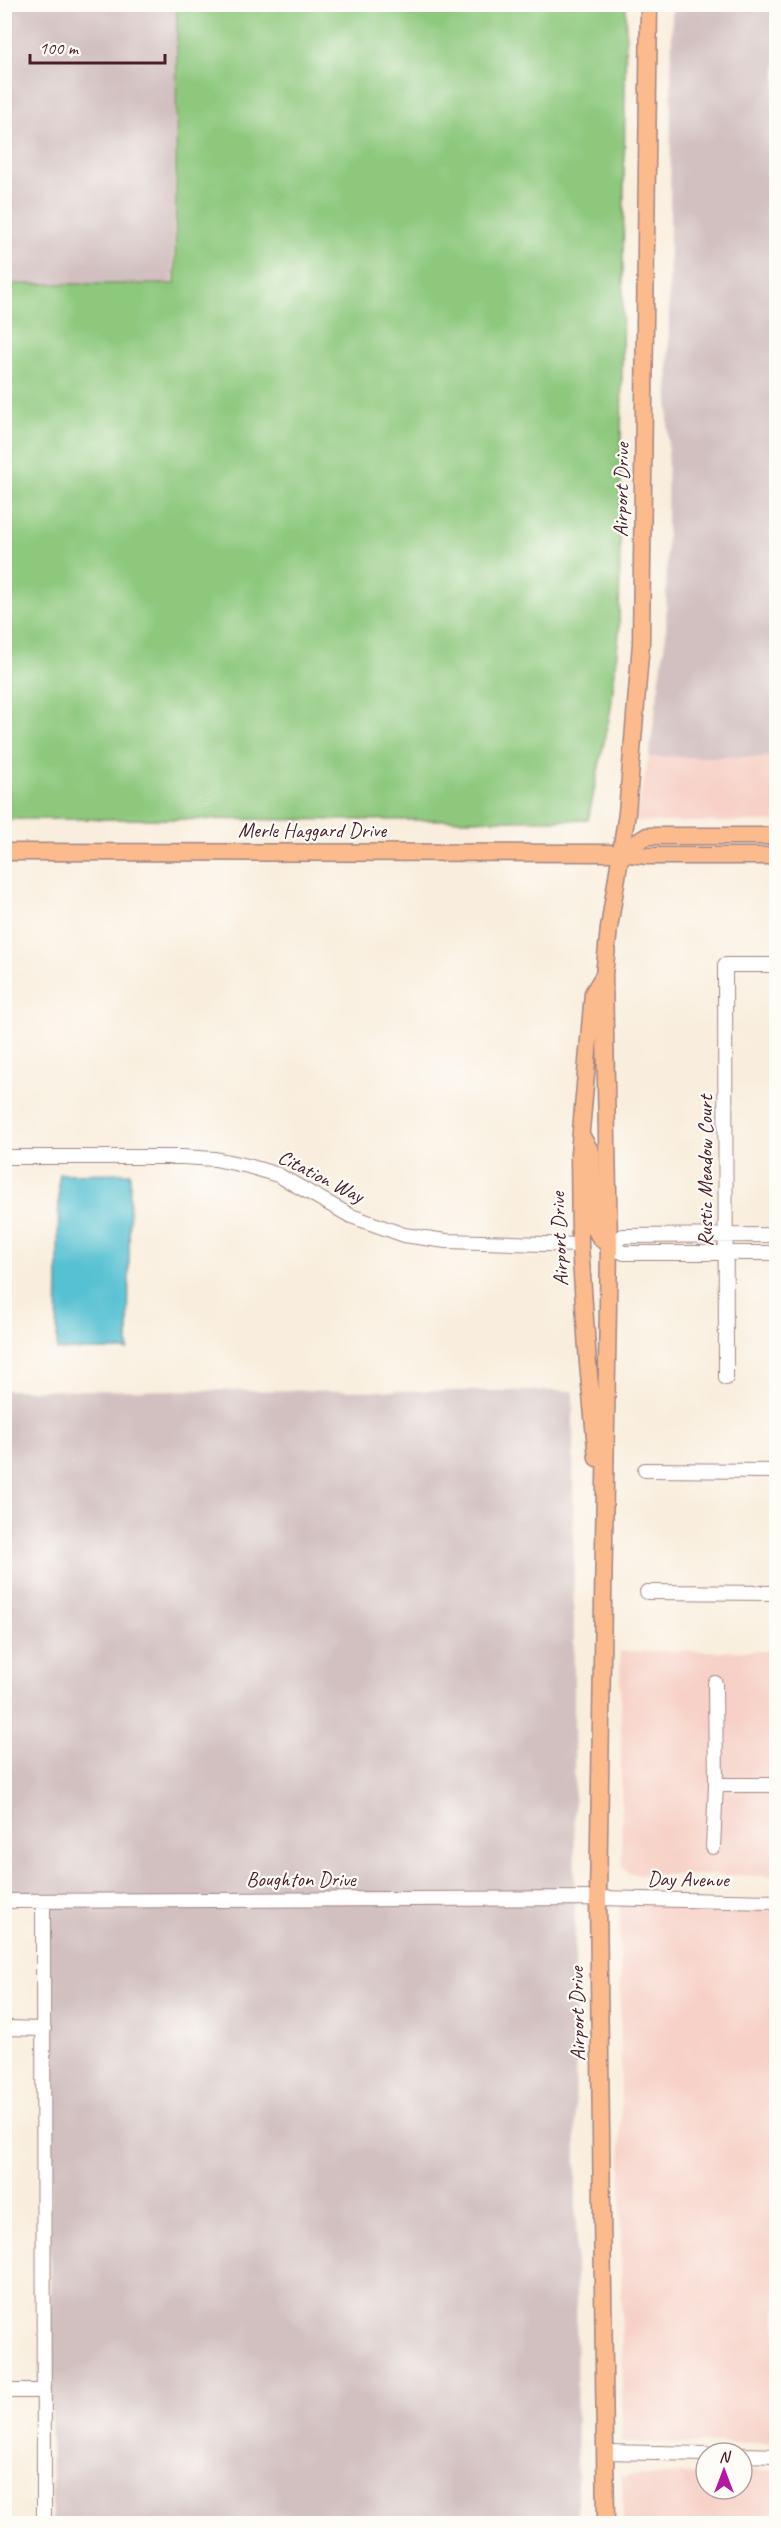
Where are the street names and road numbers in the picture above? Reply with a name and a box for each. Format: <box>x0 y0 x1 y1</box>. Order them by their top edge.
street label: Airport Drive <box>607 440 635 537</box>
street label: Merle Haggard Drive <box>238 817 387 843</box>
street label: Rustic Meadow Court <box>692 1093 718 1247</box>
street label: Citation Way <box>274 1143 370 1209</box>
street label: Airport Drive <box>544 1189 574 1287</box>
street label: Day Avenue <box>647 1865 731 1893</box>
street label: Boughton Drive <box>246 1866 357 1892</box>
street label: Airport Drive <box>563 1964 591 2061</box>

